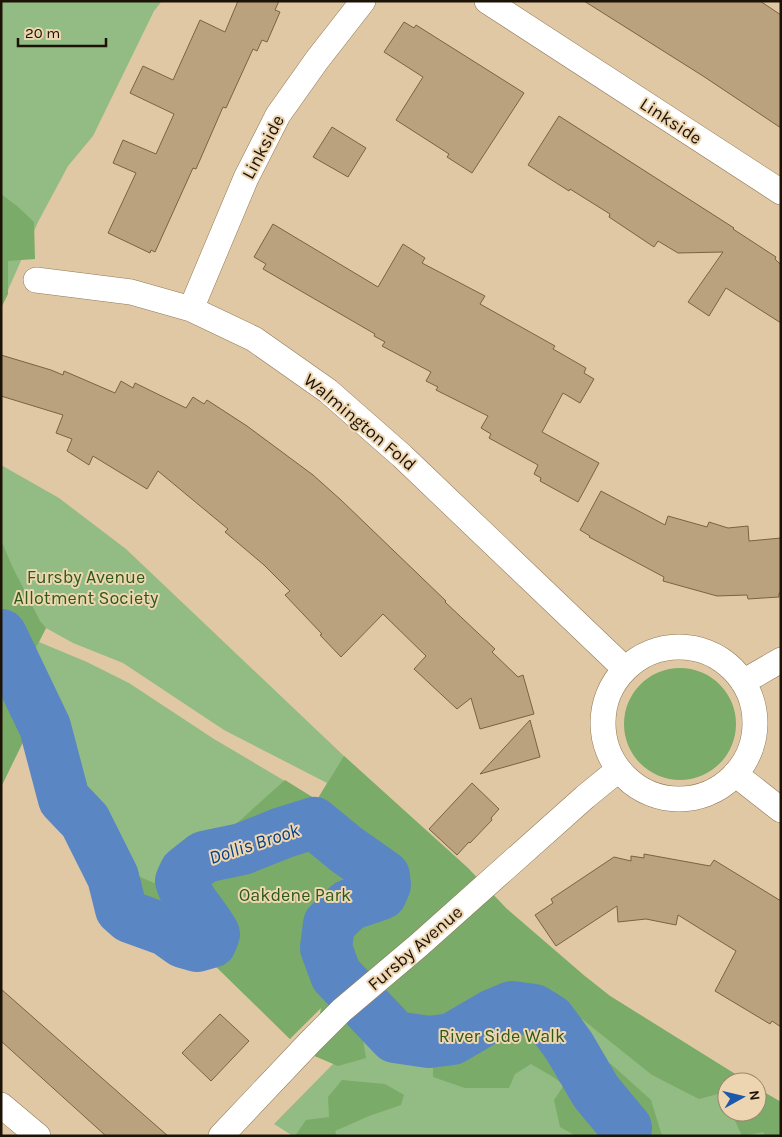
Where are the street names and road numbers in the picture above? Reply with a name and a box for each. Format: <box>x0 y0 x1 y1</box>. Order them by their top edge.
street label: Linkside <box>636 93 706 149</box>
street label: Linkside <box>237 111 289 183</box>
street label: Walmington Fold <box>299 369 421 475</box>
street label: Fursby Avenue <box>363 901 467 995</box>

